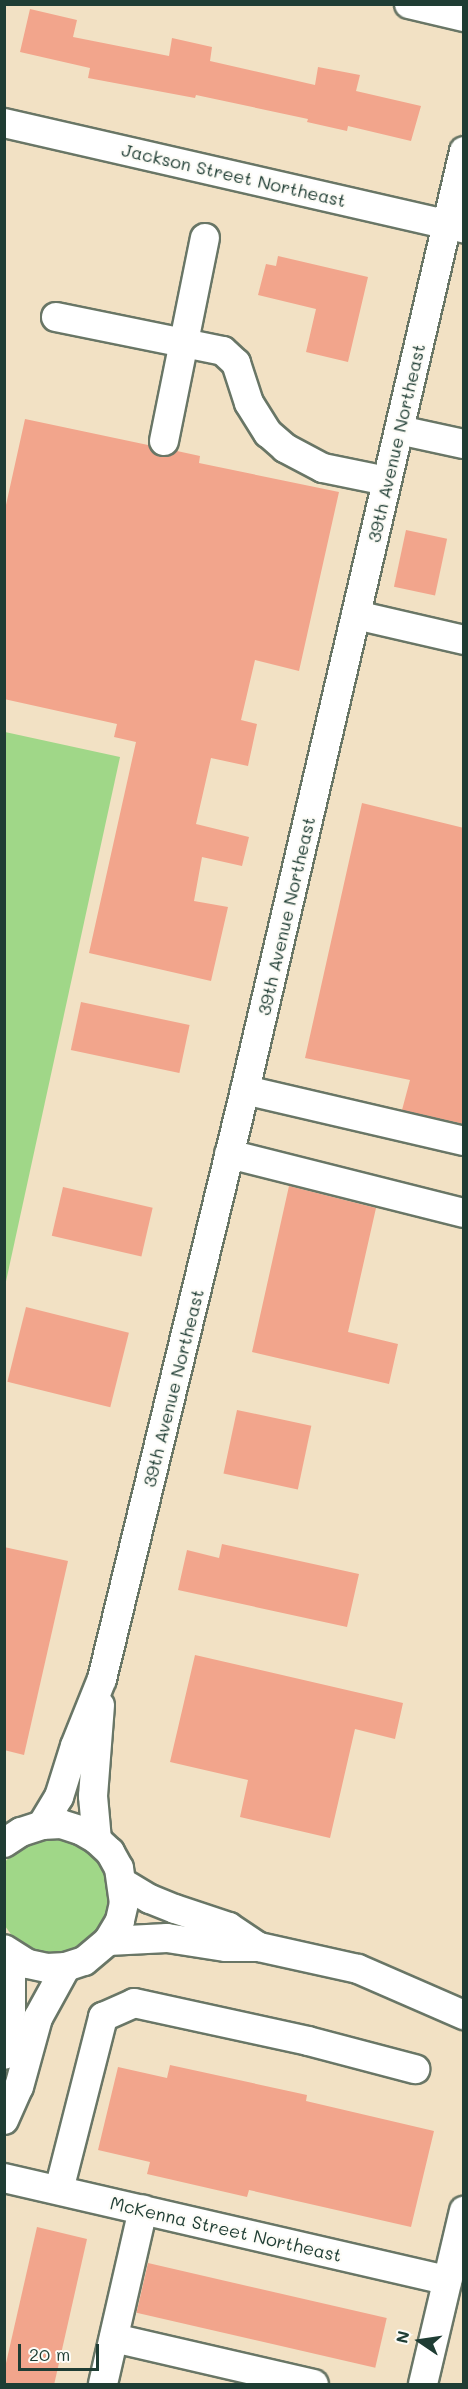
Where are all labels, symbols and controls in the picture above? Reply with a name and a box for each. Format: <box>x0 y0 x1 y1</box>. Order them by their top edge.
street label: Jackson Street Northeast <box>120 139 348 211</box>
street label: 39th Avenue Northeast <box>363 342 429 544</box>
street label: 39th Avenue Northeast <box>253 815 319 1017</box>
street label: 39th Avenue Northeast <box>138 1287 208 1489</box>
street label: McKenna Street Northeast <box>108 2192 344 2266</box>
north arrow <box>390 2311 450 2371</box>
text: N <box>390 2329 414 2345</box>
scale bar <box>21 2332 102 2370</box>
text: 20 m <box>29 2342 70 2366</box>

